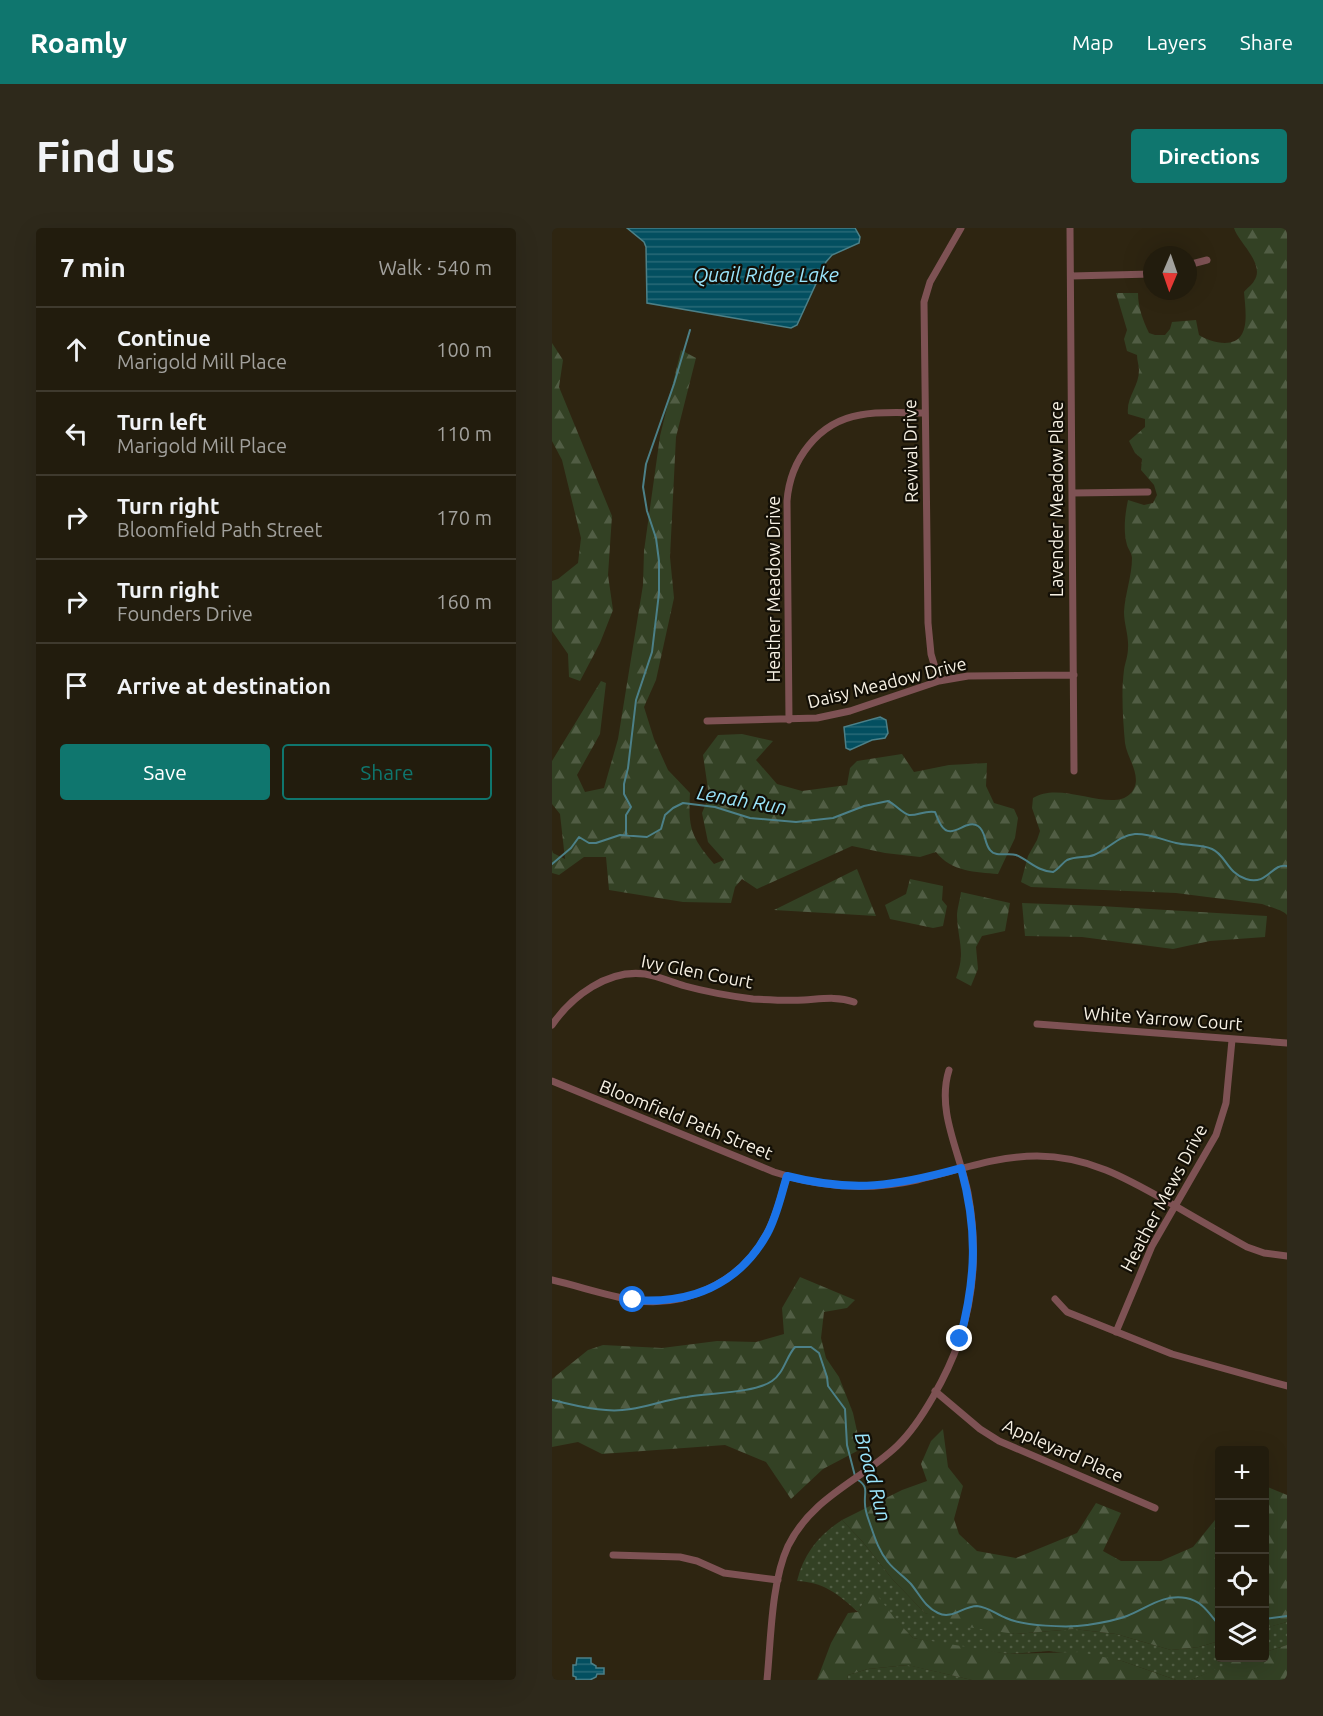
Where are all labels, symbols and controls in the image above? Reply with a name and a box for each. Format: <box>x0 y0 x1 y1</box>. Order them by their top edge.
text: Roamly <box>30 27 127 58</box>
text: Map <box>1072 30 1113 54</box>
text: Layers <box>1146 30 1207 54</box>
text: Share <box>1240 30 1293 54</box>
button: Directions <box>1131 129 1287 183</box>
text: Find us <box>36 133 175 180</box>
north arrow <box>1143 246 1197 300</box>
text: 7 min <box>60 253 126 282</box>
text: Walk · 540 m <box>379 256 492 279</box>
water label: Quail Ridge Lake <box>693 263 839 287</box>
text: Continue <box>117 325 211 350</box>
icon: ahead <box>60 333 93 366</box>
text: 100 m <box>436 338 492 361</box>
text: Marigold Mill Place <box>117 350 287 373</box>
street label: Revival Drive <box>899 399 921 503</box>
street label: Lavender Meadow Place <box>1046 401 1066 597</box>
text: Turn left <box>117 409 207 434</box>
icon: left <box>60 417 93 450</box>
text: 110 m <box>436 422 492 445</box>
text: Marigold Mill Place <box>117 434 287 457</box>
text: Turn right <box>117 493 219 518</box>
street label: Heather Meadow Drive <box>763 496 783 682</box>
icon: right <box>60 501 93 534</box>
text: 170 m <box>436 506 492 529</box>
text: Bloomfield Path Street <box>117 518 322 541</box>
text: Turn right <box>117 577 219 602</box>
icon: right <box>60 585 93 618</box>
text: 160 m <box>436 590 492 613</box>
text: Founders Drive <box>117 602 253 625</box>
street label: Daisy Meadow Drive <box>805 653 968 712</box>
icon: arrive <box>60 669 93 702</box>
text: Arrive at destination <box>117 673 331 698</box>
button: Save <box>60 744 270 800</box>
button: Share <box>282 744 492 800</box>
water label: Lenah Run <box>695 780 789 819</box>
street label: Ivy Glen Court <box>640 950 755 992</box>
street label: White Yarrow Court <box>1083 1002 1243 1034</box>
street label: Bloomfield Path Street <box>597 1075 776 1163</box>
street label: Heather Mews Drive <box>1116 1120 1210 1275</box>
route start <box>619 1286 645 1312</box>
route end <box>946 1325 972 1351</box>
street label: Appleyard Place <box>1000 1415 1127 1486</box>
water label: Broad Run <box>851 1430 896 1524</box>
map controls <box>1215 1446 1269 1662</box>
button: + <box>1215 1446 1269 1500</box>
button: − <box>1215 1500 1269 1554</box>
button: locate <box>1215 1554 1269 1608</box>
button: layers <box>1215 1608 1269 1662</box>

